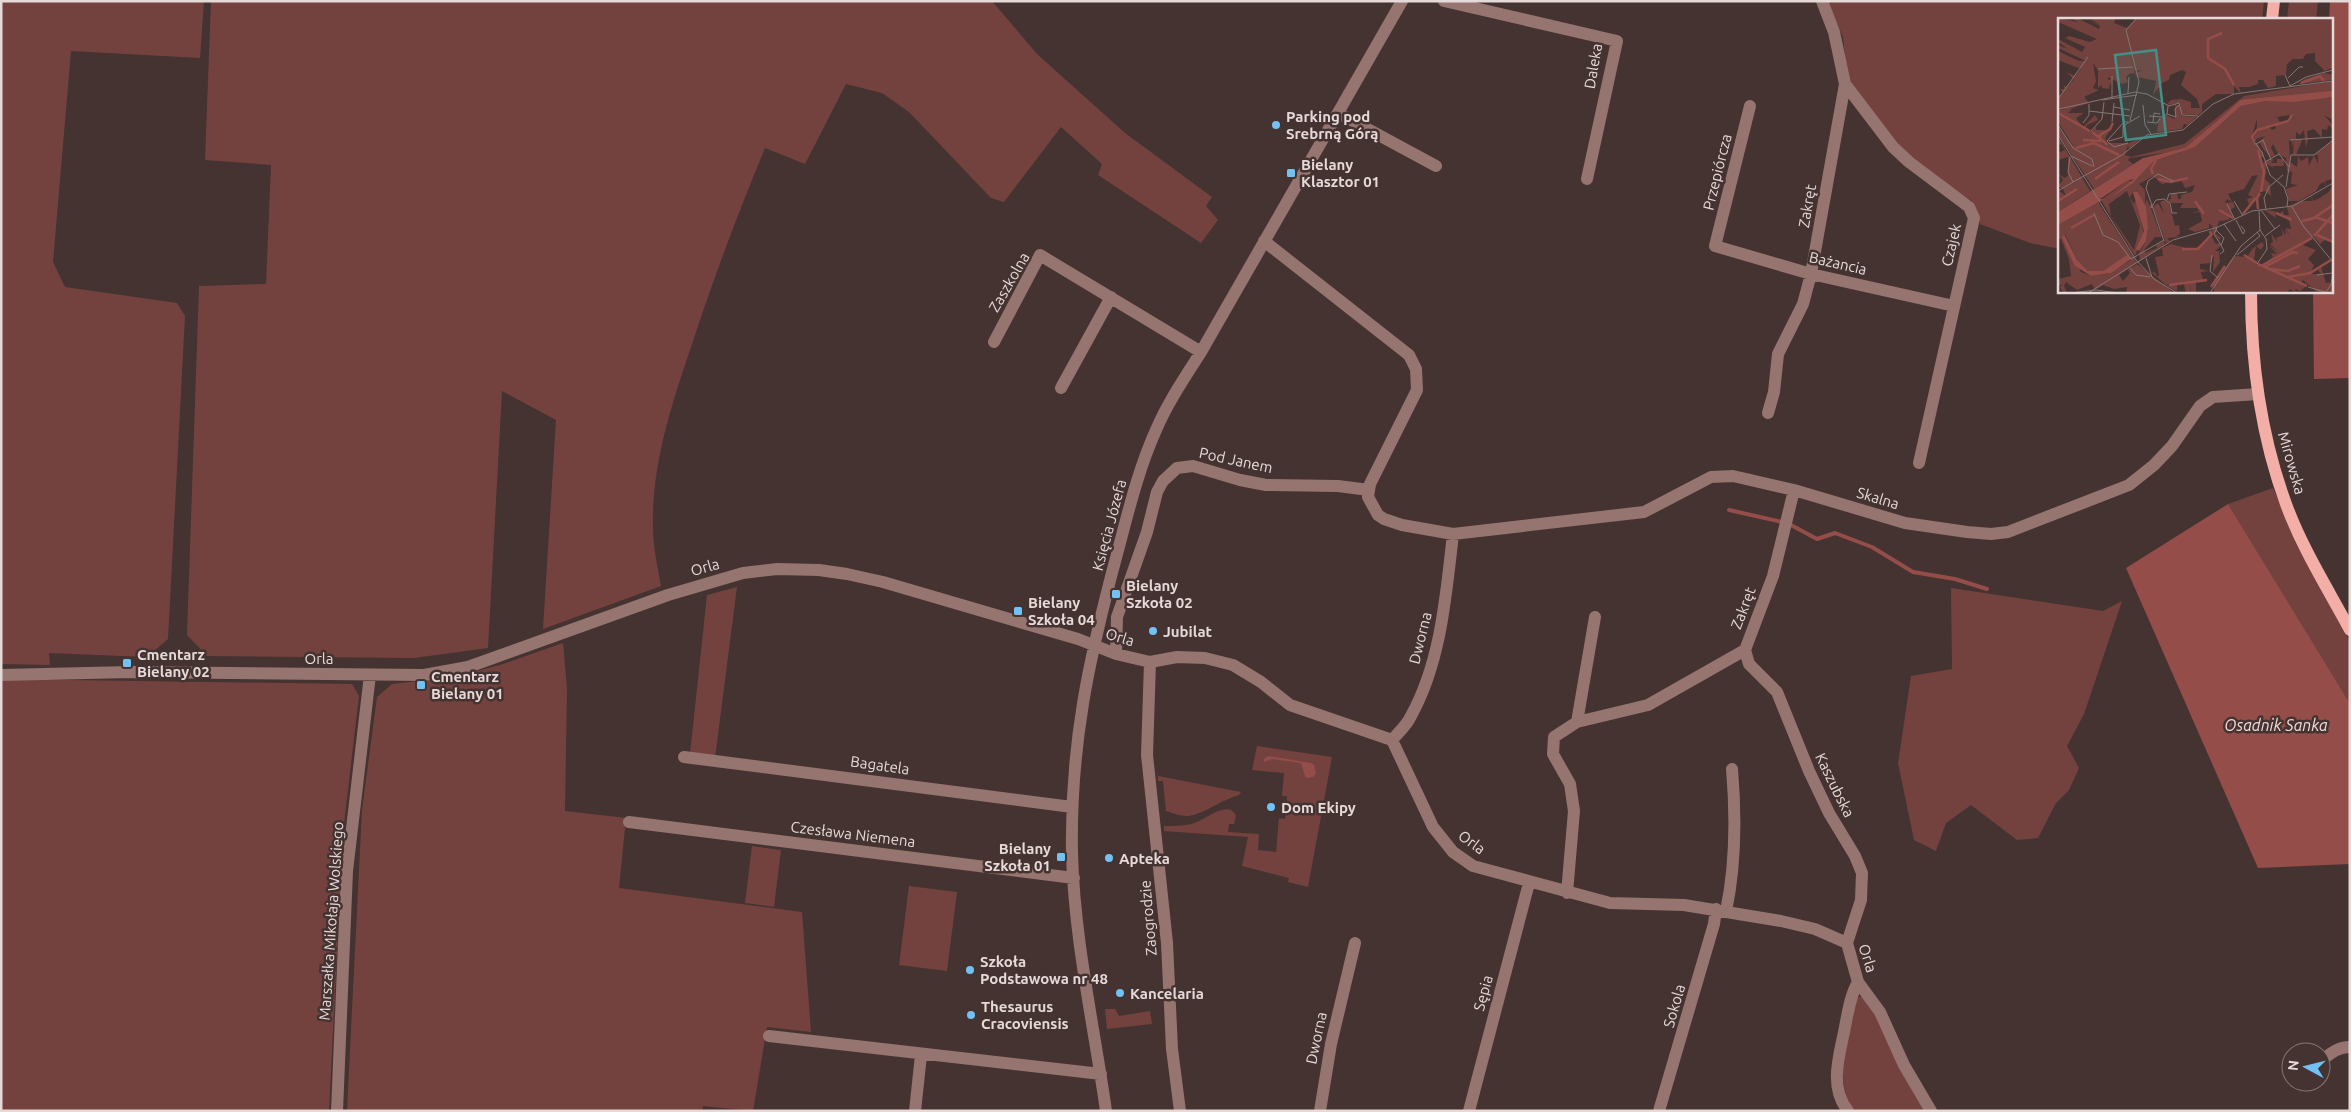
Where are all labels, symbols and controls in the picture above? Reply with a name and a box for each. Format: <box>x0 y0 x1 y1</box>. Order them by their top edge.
inset map <box>2058 18 2334 292</box>
street label: Daleka <box>1581 42 1605 90</box>
place label: Parking pod Srebrną Górą <box>1286 108 1378 143</box>
marker: Parking pod Srebrną Górą <box>1270 119 1282 131</box>
street label: Przepiórcza <box>1699 132 1735 212</box>
place label: Bielany Klasztor 01 <box>1301 156 1380 190</box>
marker: Bielany Klasztor 01 <box>1285 167 1297 179</box>
street label: Zakręt <box>1795 183 1819 229</box>
street label: Czajek <box>1938 222 1964 268</box>
street label: Bażancia <box>1807 248 1869 278</box>
street label: Zaszkolna <box>985 249 1033 315</box>
street label: Mirowska <box>2275 430 2309 496</box>
street label: Pod Janem <box>1198 444 1274 476</box>
street label: Księcia Józefa <box>1089 477 1129 573</box>
street label: Skalna <box>1855 484 1901 512</box>
street label: Orla <box>689 555 721 579</box>
place label: Bielany Szkoła 02 <box>1126 577 1193 611</box>
street label: Zakręt <box>1727 584 1759 631</box>
marker: Bielany Szkoła 02 <box>1110 588 1122 600</box>
place label: Bielany Szkoła 04 <box>1028 594 1095 628</box>
marker: Bielany Szkoła 04 <box>1012 605 1024 617</box>
street label: Dworna <box>1405 610 1435 666</box>
place label: Jubilat <box>1163 623 1213 640</box>
street label: Orla <box>1104 625 1136 649</box>
marker: Jubilat <box>1147 625 1159 637</box>
place label: Cmentarz Bielany 02 <box>137 646 210 680</box>
street label: Orla <box>305 650 334 667</box>
marker: Cmentarz Bielany 02 <box>121 657 133 669</box>
place label: Cmentarz Bielany 01 <box>431 668 504 702</box>
marker: Cmentarz Bielany 01 <box>415 679 427 691</box>
water label: Osadnik Sanka <box>2224 716 2328 734</box>
street label: Kaszubska <box>1812 750 1858 820</box>
street label: Bagatela <box>849 752 911 778</box>
place label: Dom Ekipy <box>1281 799 1356 816</box>
marker: Dom Ekipy <box>1265 801 1277 813</box>
street label: Czesława Niemena <box>790 818 916 850</box>
street label: Marszałka Mikołaja Wolskiego <box>316 821 346 1021</box>
street label: Orla <box>1455 827 1489 857</box>
place label: Bielany Szkoła 01 <box>984 840 1051 874</box>
place label: Apteka <box>1119 850 1170 867</box>
marker: Bielany Szkoła 01 <box>1055 851 1067 863</box>
marker: Apteka <box>1103 852 1115 864</box>
street label: Zaogrodzie <box>1136 880 1160 956</box>
street label: Orla <box>1855 942 1881 974</box>
place label: Szkoła Podstawowa nr 48 <box>980 953 1108 987</box>
marker: Szkoła Podstawowa nr 48 <box>964 964 976 976</box>
street label: Sępia <box>1470 973 1496 1013</box>
street label: Sokola <box>1660 982 1688 1030</box>
place label: Kancelaria <box>1130 985 1204 1002</box>
marker: Kancelaria <box>1114 987 1126 999</box>
place label: Thesaurus Cracoviensis <box>981 998 1069 1032</box>
marker: Thesaurus Cracoviensis <box>965 1009 977 1021</box>
street label: Dworna <box>1302 1010 1330 1066</box>
north arrow <box>2281 1042 2331 1092</box>
text: N <box>2285 1059 2302 1072</box>

